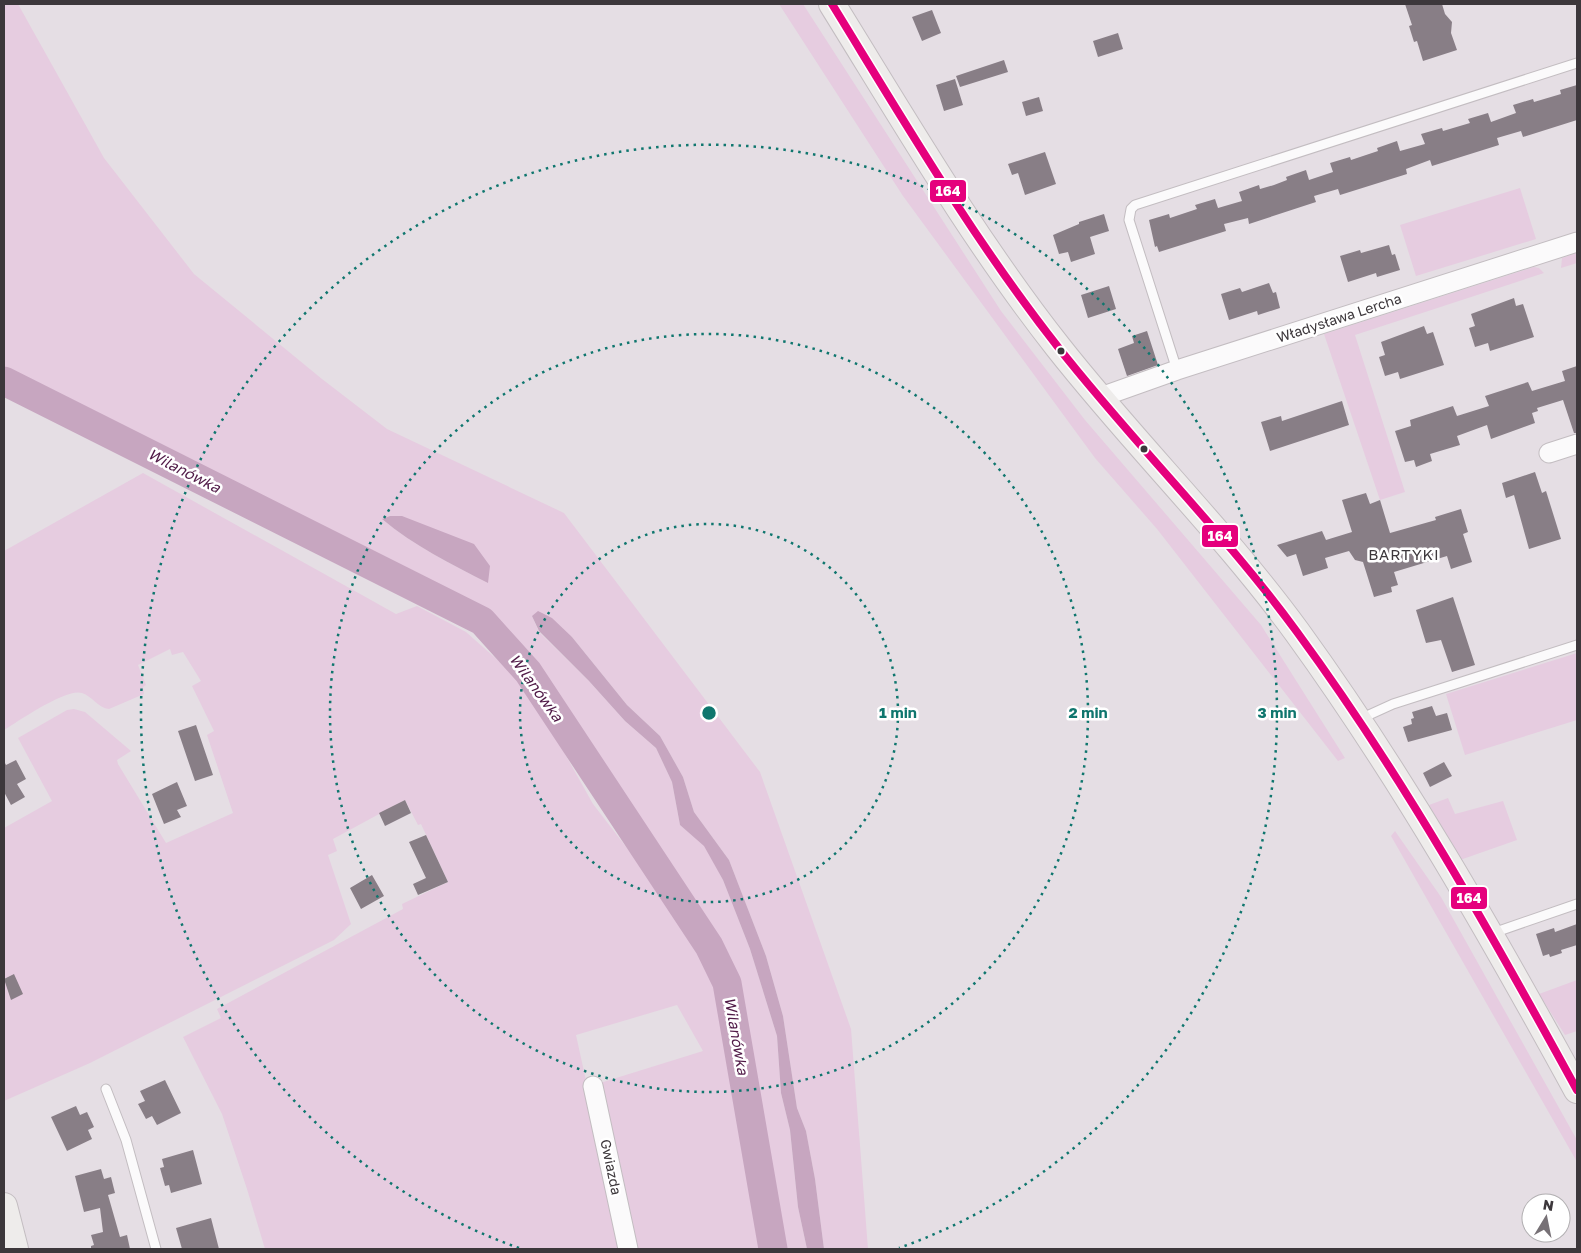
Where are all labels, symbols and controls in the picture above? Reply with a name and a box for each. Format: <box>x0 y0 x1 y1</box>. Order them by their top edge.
line badge: 164 <box>929 179 967 203</box>
text: 164 <box>936 182 961 199</box>
street label: Władysława Lercha <box>1274 289 1403 346</box>
unlabelled marker <box>1056 346 1066 356</box>
water label: Wilanówka <box>145 444 224 496</box>
unlabelled marker <box>1139 444 1149 454</box>
line badge: 164 <box>1201 524 1239 548</box>
text: 164 <box>1208 527 1233 544</box>
district label: BARTYKI <box>1368 545 1440 563</box>
water label: Wilanówka <box>506 650 568 725</box>
text: 1 min <box>879 703 917 721</box>
text: 2 min <box>1068 703 1108 721</box>
text: 3 min <box>1257 703 1297 721</box>
centre of rings <box>700 704 718 722</box>
line badge: 164 <box>1450 886 1488 910</box>
text: 164 <box>1457 889 1482 906</box>
water label: Wilanówka <box>721 995 753 1077</box>
street label: Gwiazda <box>597 1137 626 1196</box>
north arrow <box>1521 1193 1571 1243</box>
text: N <box>1542 1195 1555 1214</box>

